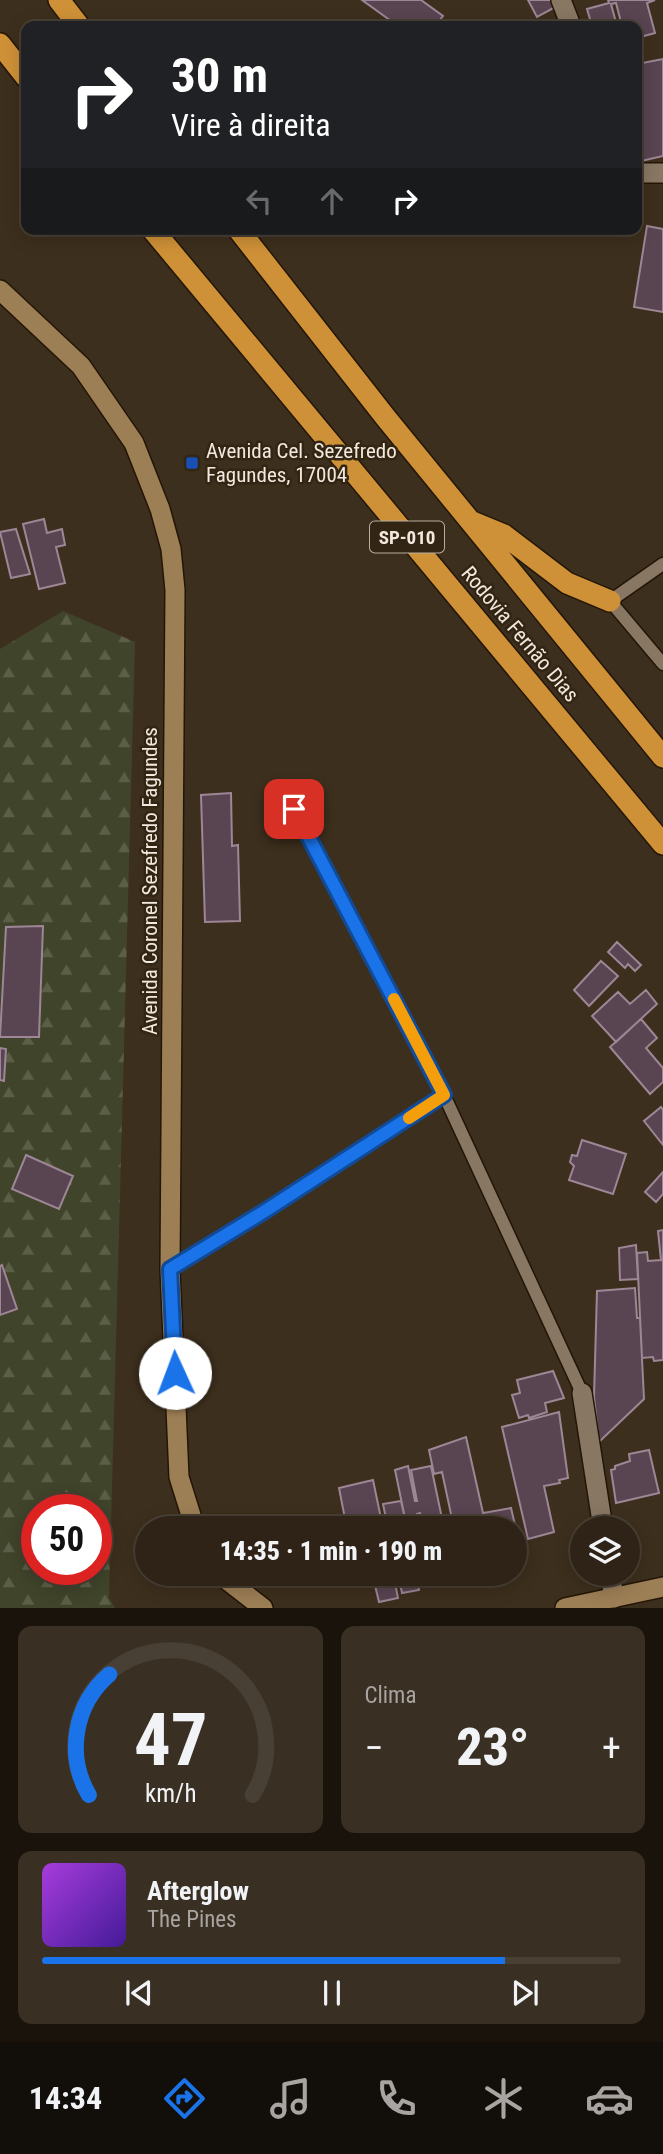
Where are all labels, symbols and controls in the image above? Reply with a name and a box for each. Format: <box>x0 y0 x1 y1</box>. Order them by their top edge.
text: 30 m <box>171 47 268 104</box>
icon: right <box>56 49 147 140</box>
text: Vire à direita <box>171 106 331 144</box>
icon: left <box>240 182 278 220</box>
icon: ahead <box>313 182 351 220</box>
icon: right <box>386 182 424 220</box>
place label: Avenida Cel. Sezefredo Fagundes, 17004 <box>206 439 397 487</box>
marker: Avenida Cel. Sezefredo Fagundes, 17004 <box>184 455 200 471</box>
road number: SP-010 <box>370 522 444 552</box>
street label: Rodovia Fernão Dias <box>456 561 584 707</box>
street label: Avenida Coronel Sezefredo Fagundes <box>138 727 162 1035</box>
pin <box>264 779 324 839</box>
icon: arrive <box>275 790 313 828</box>
position arrow <box>138 1336 212 1410</box>
speed limit sign: 50 <box>21 1494 112 1585</box>
map controls <box>570 1516 640 1586</box>
button: layers <box>570 1516 640 1586</box>
text: 14:35 · 1 min · 190 m <box>220 1536 442 1566</box>
text: Clima <box>365 1682 416 1709</box>
text: 47 <box>133 1698 207 1784</box>
text: 23° <box>456 1717 529 1778</box>
text: − <box>365 1726 384 1770</box>
text: + <box>602 1726 621 1770</box>
text: km/h <box>145 1779 196 1808</box>
text: Afterglow <box>147 1876 249 1906</box>
text: The Pines <box>147 1906 237 1933</box>
icon: previous <box>120 1974 158 2012</box>
icon: pause <box>313 1974 351 2012</box>
icon: next <box>506 1974 544 2012</box>
icon: directions <box>160 2074 209 2123</box>
icon: music <box>266 2074 315 2123</box>
icon: phone <box>372 2074 421 2123</box>
icon: climate <box>479 2074 528 2123</box>
icon: car <box>585 2074 634 2123</box>
text: 14:34 <box>29 2079 102 2117</box>

